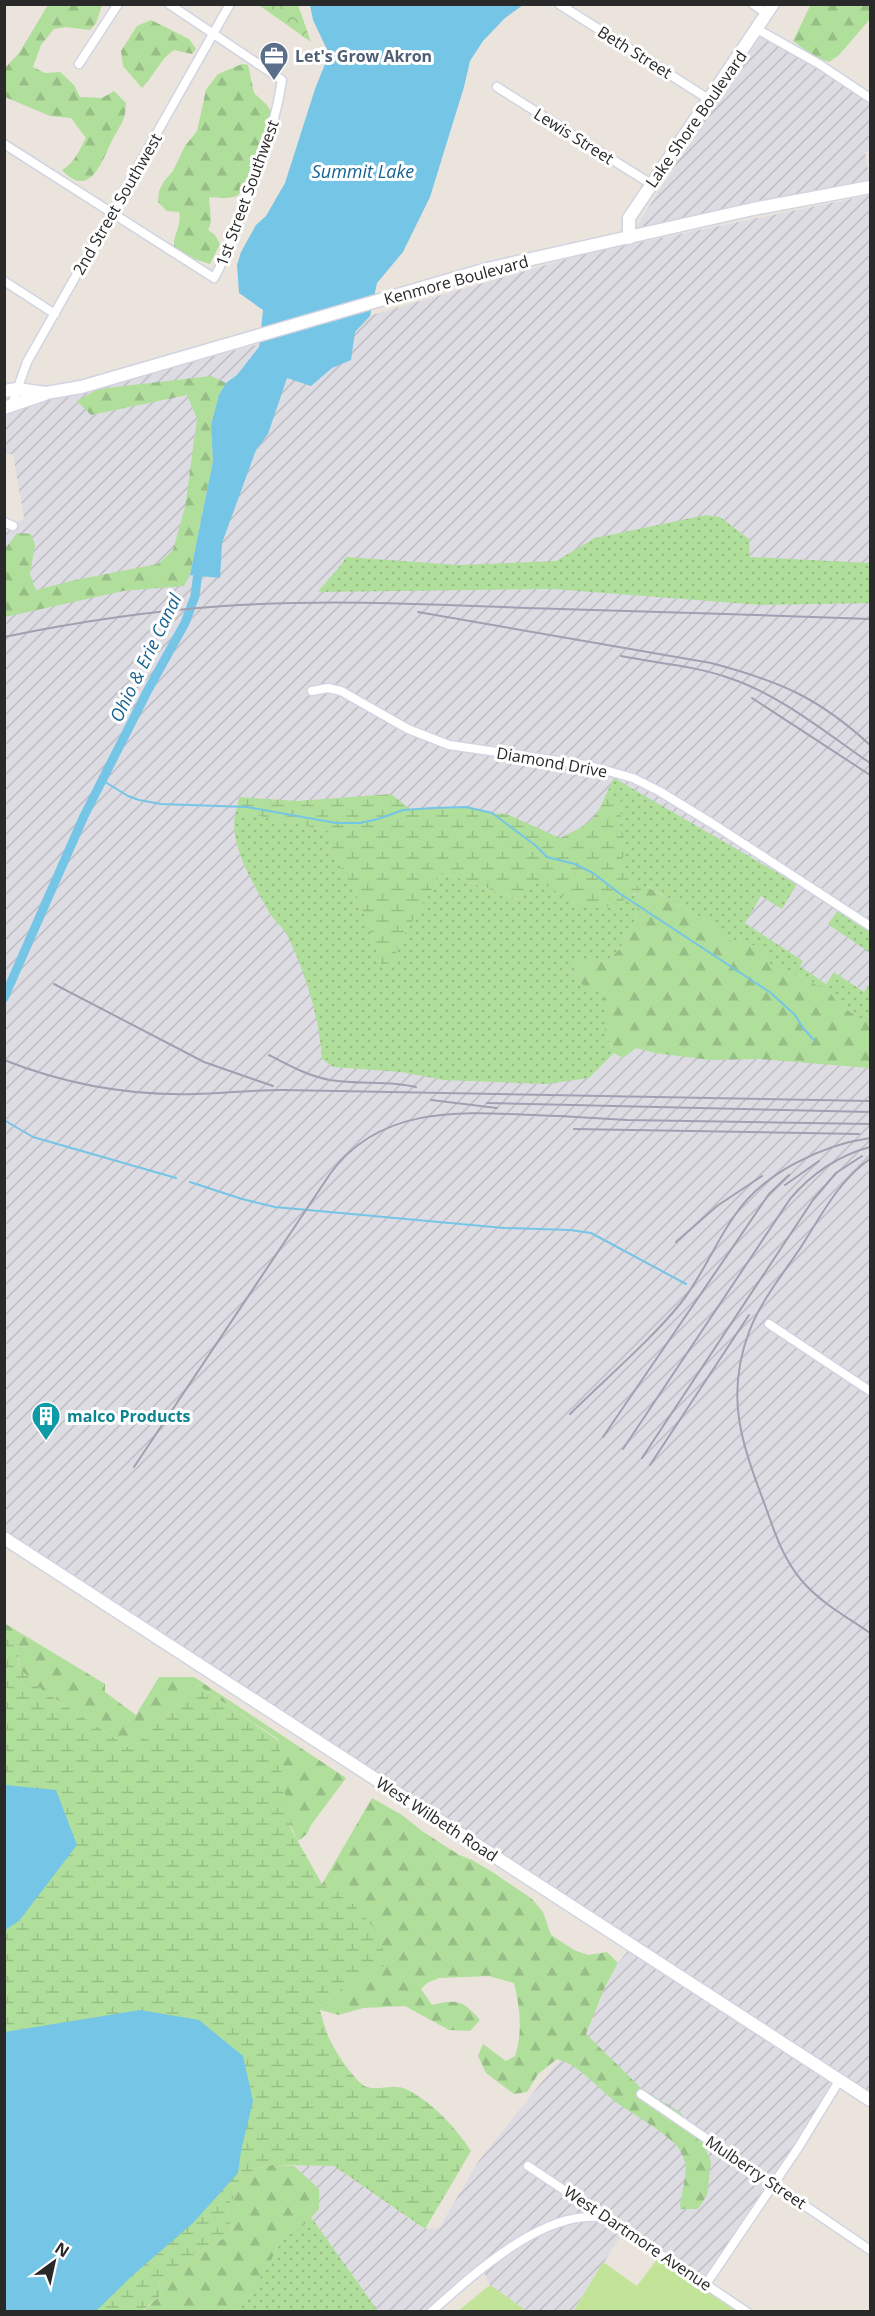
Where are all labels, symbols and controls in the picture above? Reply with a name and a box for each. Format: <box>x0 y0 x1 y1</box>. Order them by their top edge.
street label: Beth Street <box>594 20 677 84</box>
office icon: Let's Grow Akron <box>258 40 290 82</box>
place label: Let's Grow Akron <box>295 45 432 67</box>
street label: Lake Shore Boulevard <box>640 46 752 192</box>
street label: Lewis Street <box>530 103 618 169</box>
street label: 1st Street Southwest <box>210 117 284 269</box>
street label: 2nd Street Southwest <box>67 129 167 279</box>
water label: Summit Lake <box>312 159 414 183</box>
street label: Kenmore Boulevard <box>381 250 531 310</box>
water label: Ohio & Erie Canal <box>104 589 187 726</box>
street label: Diamond Drive <box>495 741 609 783</box>
building icon: malco Products <box>30 1400 62 1442</box>
place label: malco Products <box>67 1405 191 1427</box>
street label: West Wilbeth Road <box>372 1771 502 1867</box>
street label: Mulberry Street <box>701 2130 811 2214</box>
street label: West Dartmore Avenue <box>560 2180 716 2296</box>
north arrow <box>24 2232 84 2292</box>
text: N <box>51 2237 74 2262</box>

